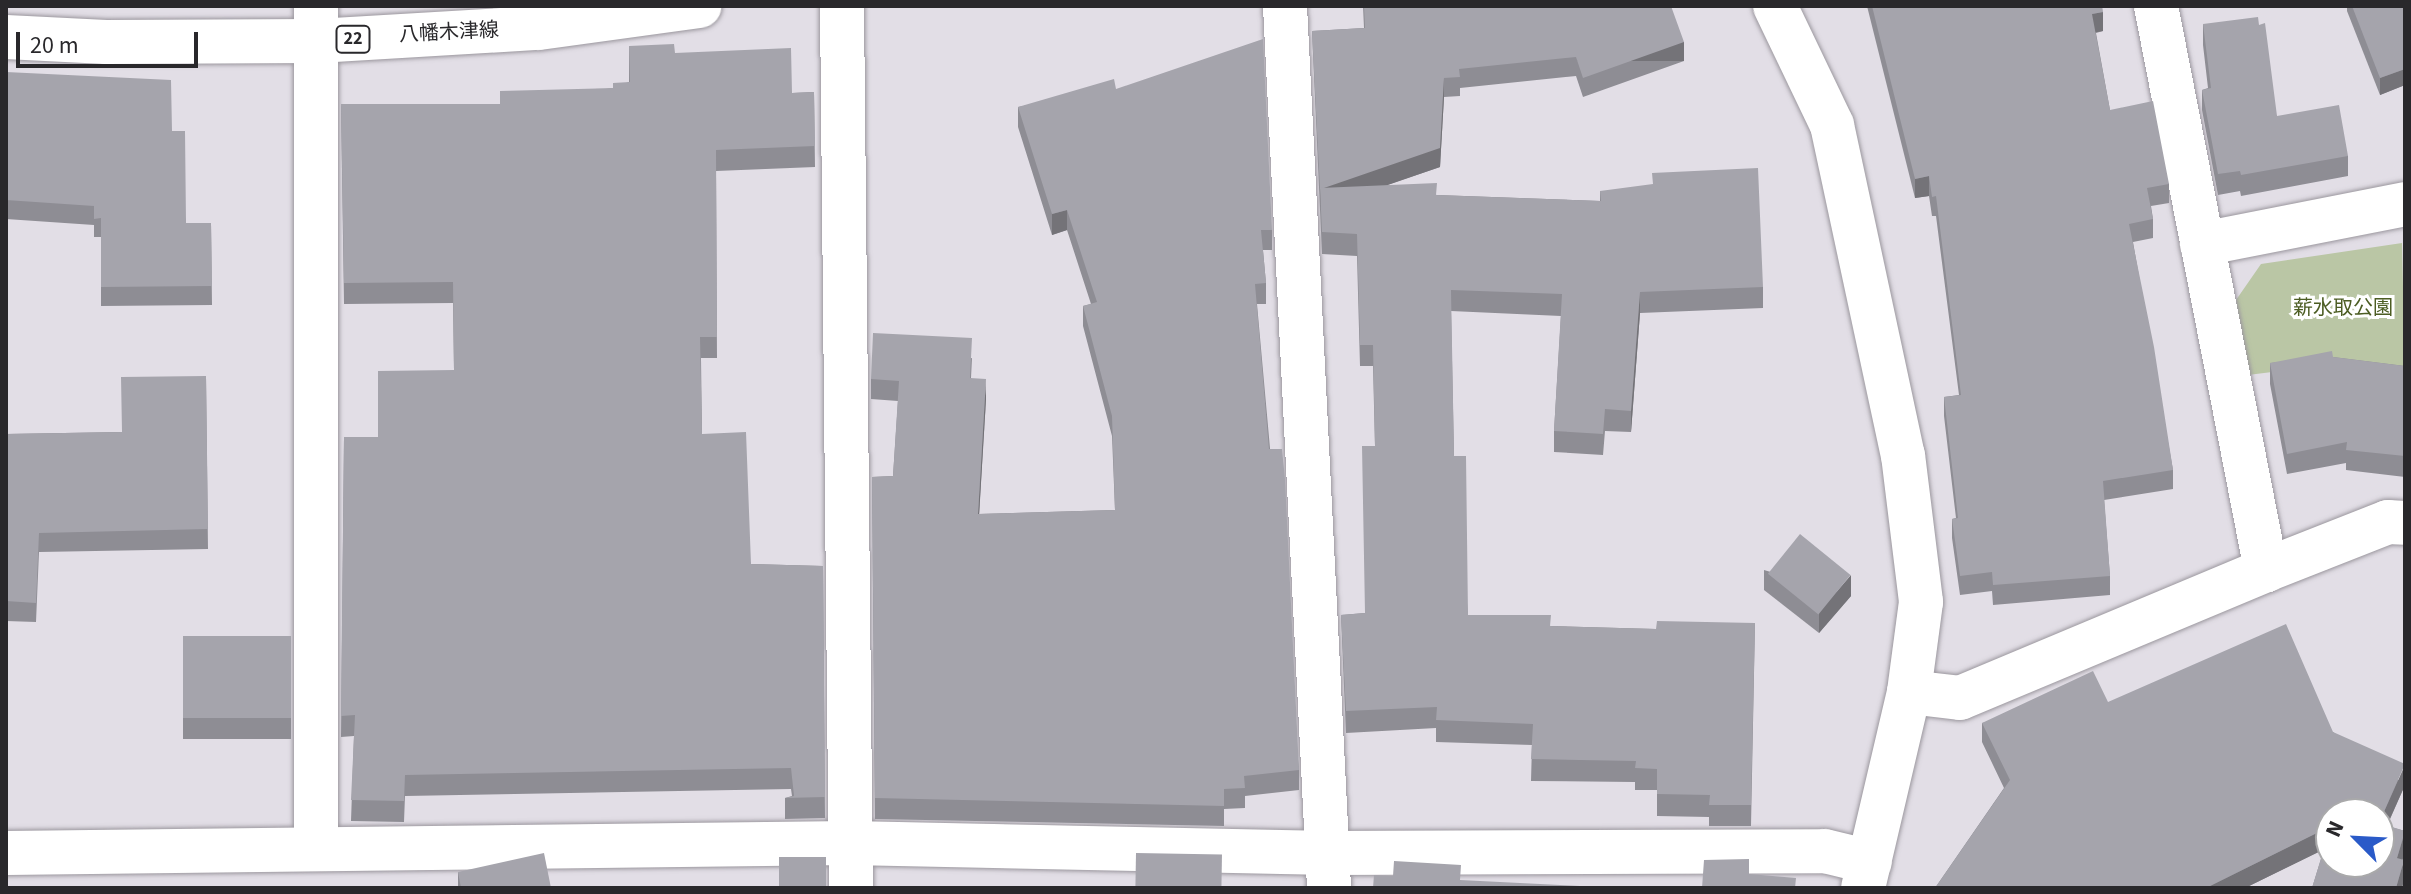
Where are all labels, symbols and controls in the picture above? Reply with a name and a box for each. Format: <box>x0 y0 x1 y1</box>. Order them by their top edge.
scale bar <box>20 16 202 66</box>
street label: 八幡木津線 <box>398 18 500 48</box>
road number: 22 <box>335 25 371 53</box>
text: 20 m <box>30 28 79 63</box>
park label: 薪水取公園 <box>2293 296 2393 320</box>
north arrow <box>2315 798 2395 878</box>
text: N <box>2317 816 2352 842</box>

